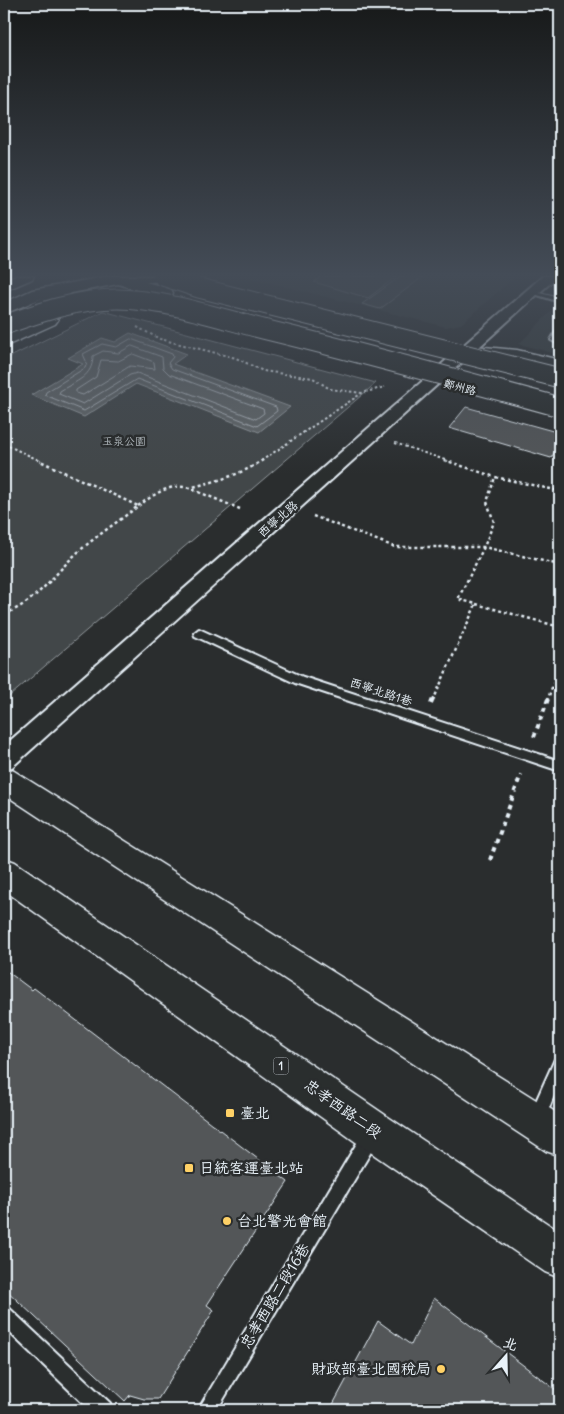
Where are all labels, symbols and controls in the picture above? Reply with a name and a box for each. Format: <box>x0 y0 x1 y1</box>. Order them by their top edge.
street label: 鄭州路 <box>442 376 478 398</box>
park label: 玉泉公園 <box>102 434 146 448</box>
street label: 西寧北路 <box>255 497 301 540</box>
street label: 西寧北路1巷 <box>348 674 414 709</box>
road number: 1 <box>274 1058 288 1074</box>
street label: 忠孝西路二段 <box>301 1075 386 1142</box>
place label: 臺北 <box>240 1103 270 1122</box>
marker: 臺北 <box>224 1107 236 1119</box>
place label: 日統客運臺北站 <box>199 1158 304 1177</box>
marker: 日統客運臺北站 <box>183 1162 195 1174</box>
place label: 台北警光會館 <box>237 1211 327 1230</box>
marker: 台北警光會館 <box>221 1215 233 1227</box>
street label: 忠孝西路二段16巷 <box>236 1240 314 1352</box>
north arrow <box>482 1332 532 1382</box>
text: 北 <box>501 1333 520 1355</box>
place label: 財政部臺北國稅局 <box>311 1359 431 1378</box>
marker: 財政部臺北國稅局 <box>435 1363 447 1375</box>

